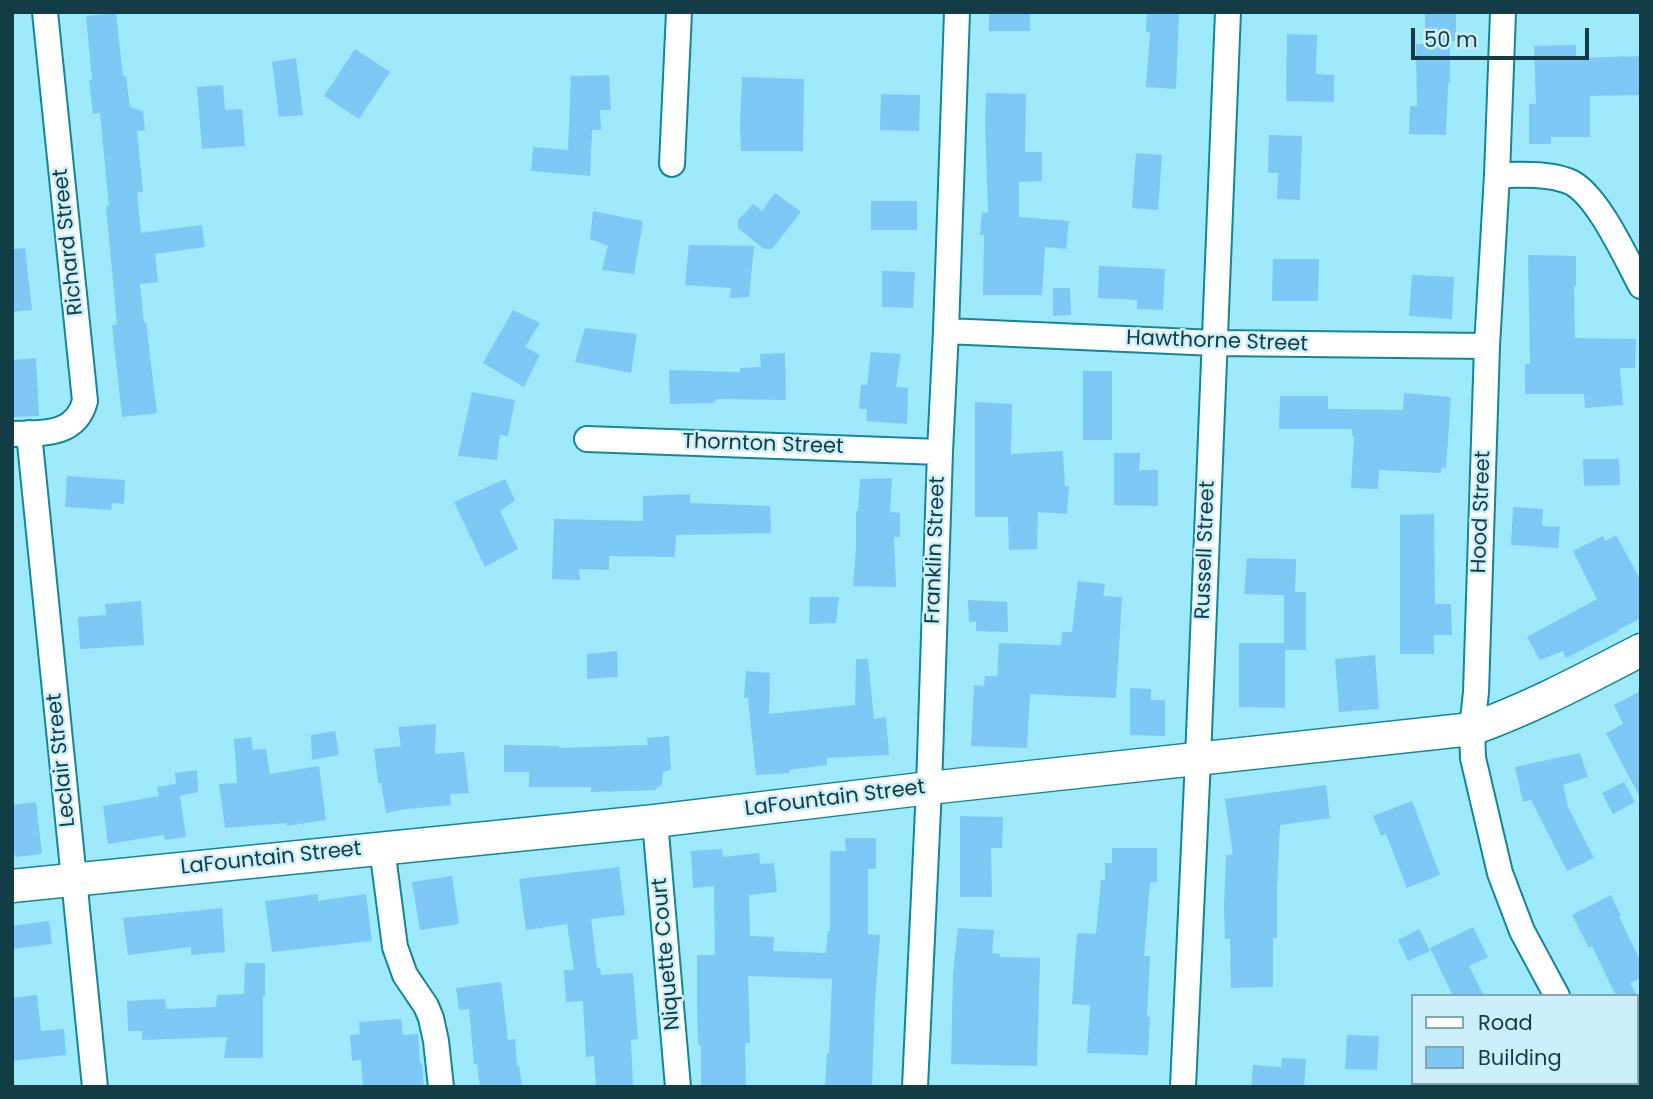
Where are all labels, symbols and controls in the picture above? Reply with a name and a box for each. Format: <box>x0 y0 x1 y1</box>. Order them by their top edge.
scale bar <box>1415 14 1594 58</box>
text: 50 m <box>1424 25 1478 54</box>
street label: Richard Street <box>49 167 89 317</box>
street label: Hawthorne Street <box>1126 326 1308 358</box>
street label: Thornton Street <box>682 430 844 460</box>
street label: Hood Street <box>1467 450 1497 574</box>
street label: Franklin Street <box>921 476 951 624</box>
street label: Russell Street <box>1191 480 1221 620</box>
street label: Leclair Street <box>42 692 82 828</box>
street label: LaFountain Street <box>743 775 927 823</box>
street label: LaFountain Street <box>179 837 363 881</box>
street label: Niquette Court <box>648 877 686 1031</box>
legend <box>1412 994 1639 1085</box>
text: Road <box>1478 1008 1533 1037</box>
text: Building <box>1478 1043 1562 1072</box>

